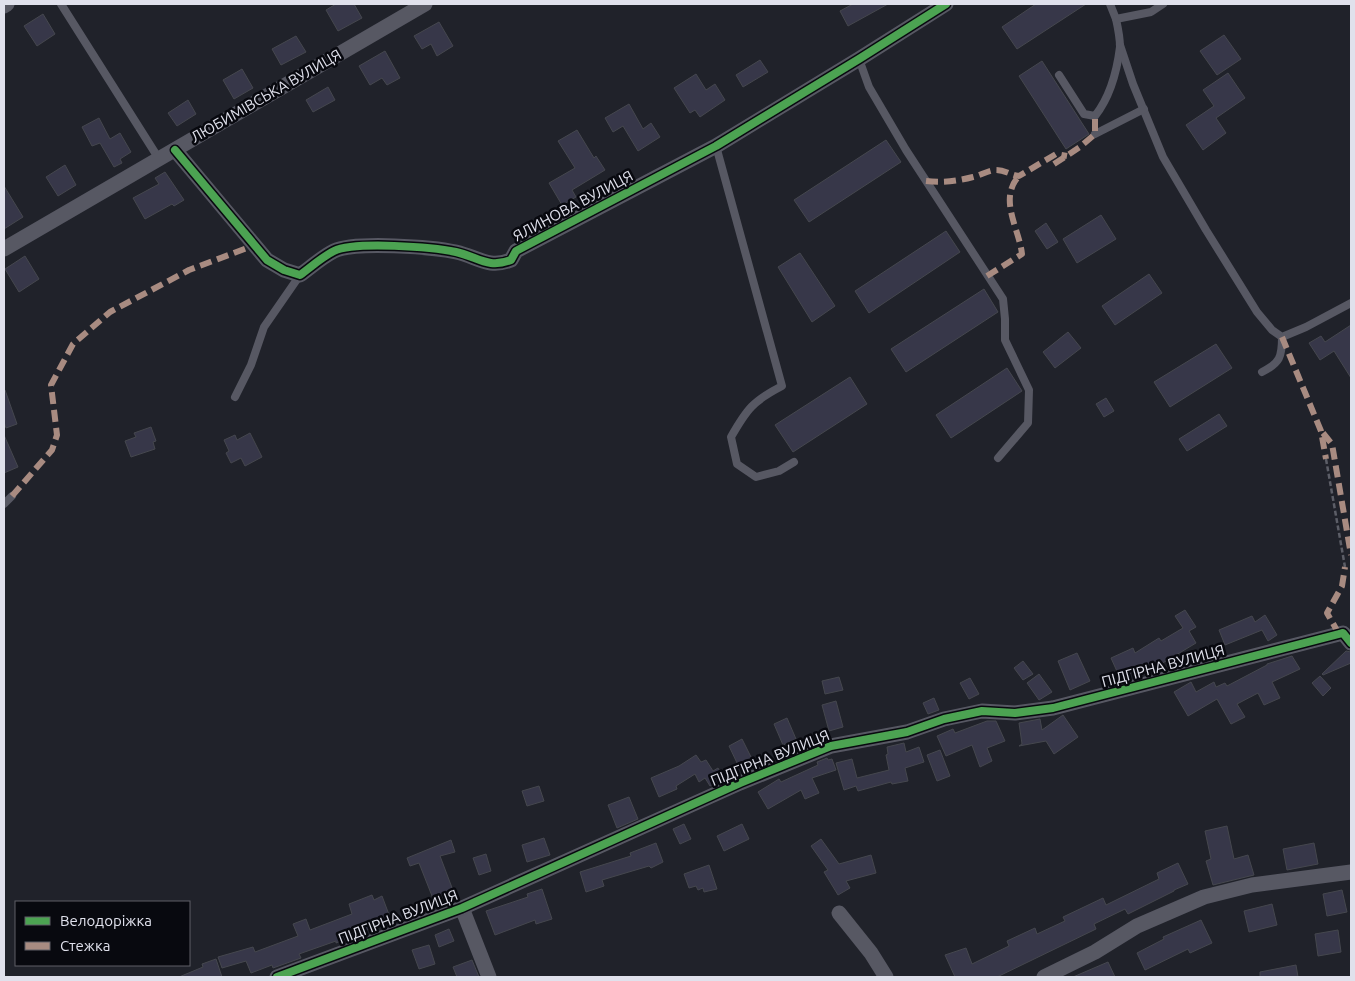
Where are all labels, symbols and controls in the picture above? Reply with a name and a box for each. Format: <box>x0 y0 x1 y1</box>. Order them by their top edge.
street label: ЛЮБИМІВСЬКА ВУЛИЦЯ <box>187 45 344 146</box>
street label: ЯЛИНОВА ВУЛИЦЯ <box>510 167 636 244</box>
street label: ПІДГІРНА ВУЛИЦЯ <box>1100 641 1226 690</box>
street label: ПІДГІРНА ВУЛИЦЯ <box>708 726 832 789</box>
street label: ПІДГІРНА ВУЛИЦЯ <box>336 886 460 947</box>
legend <box>15 901 190 966</box>
text: Велодоріжка <box>60 912 152 929</box>
text: Стежка <box>60 937 110 954</box>

